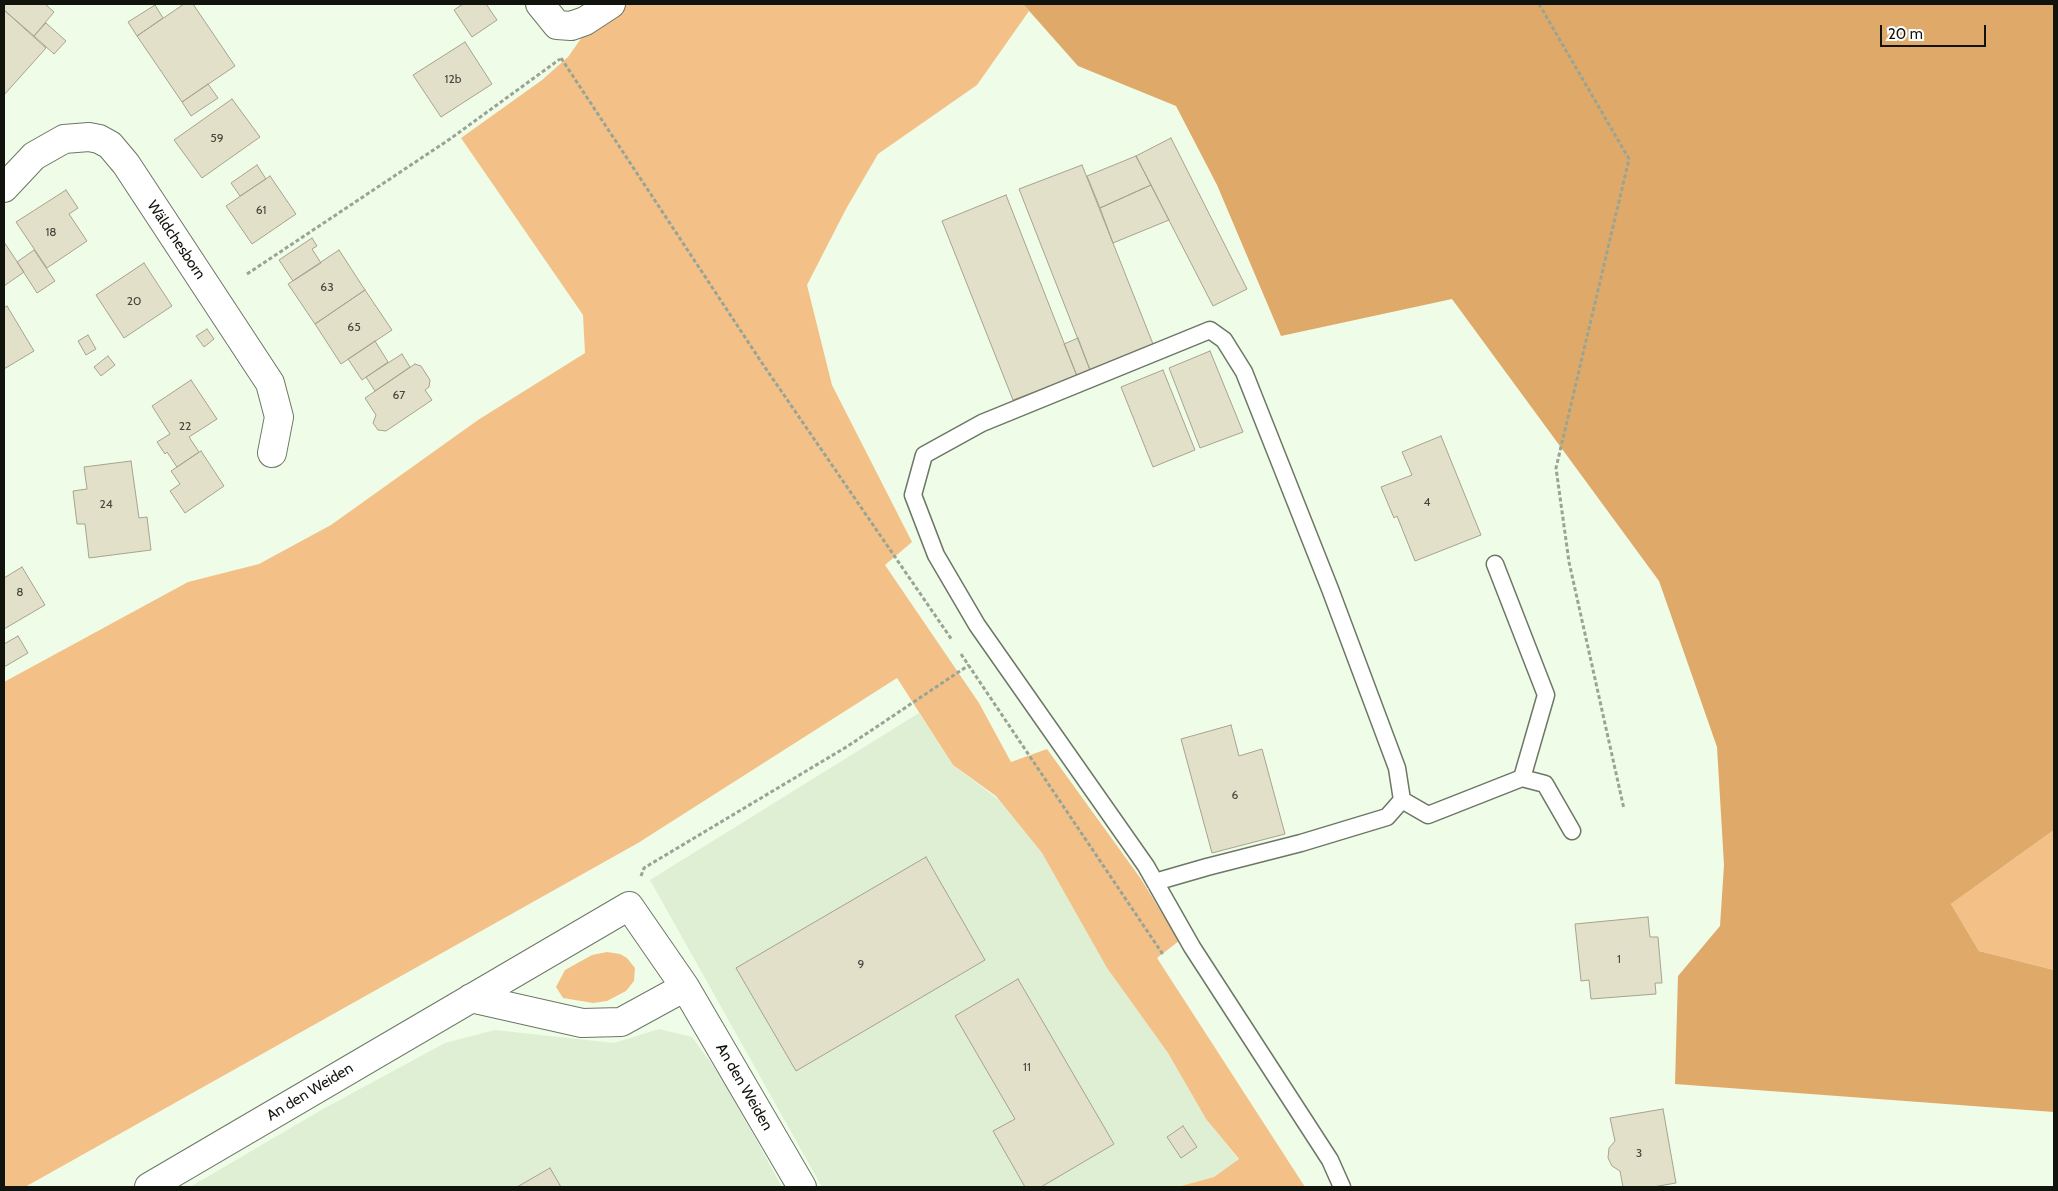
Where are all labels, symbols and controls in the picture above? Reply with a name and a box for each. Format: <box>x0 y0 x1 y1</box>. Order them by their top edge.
scale bar <box>1883 15 1989 47</box>
text: 20 m <box>1888 25 1923 43</box>
house number: 12b <box>445 72 461 86</box>
house number: 59 <box>210 131 224 145</box>
street label: Wäldchesborn <box>143 197 209 283</box>
house number: 61 <box>256 203 266 217</box>
house number: 18 <box>45 225 57 239</box>
house number: 63 <box>320 280 334 294</box>
house number: 20 <box>127 294 141 308</box>
house number: 65 <box>347 320 361 334</box>
house number: 67 <box>393 388 405 402</box>
house number: 22 <box>179 419 191 433</box>
house number: 4 <box>1424 495 1430 509</box>
house number: 24 <box>99 497 113 511</box>
house number: 8 <box>16 585 24 599</box>
house number: 6 <box>1232 788 1238 802</box>
house number: 1 <box>1617 952 1621 966</box>
house number: 9 <box>858 957 864 971</box>
street label: An den Weiden <box>712 1040 776 1134</box>
street label: An den Weiden <box>264 1059 356 1125</box>
house number: 11 <box>1023 1060 1031 1074</box>
house number: 3 <box>1636 1146 1642 1160</box>

